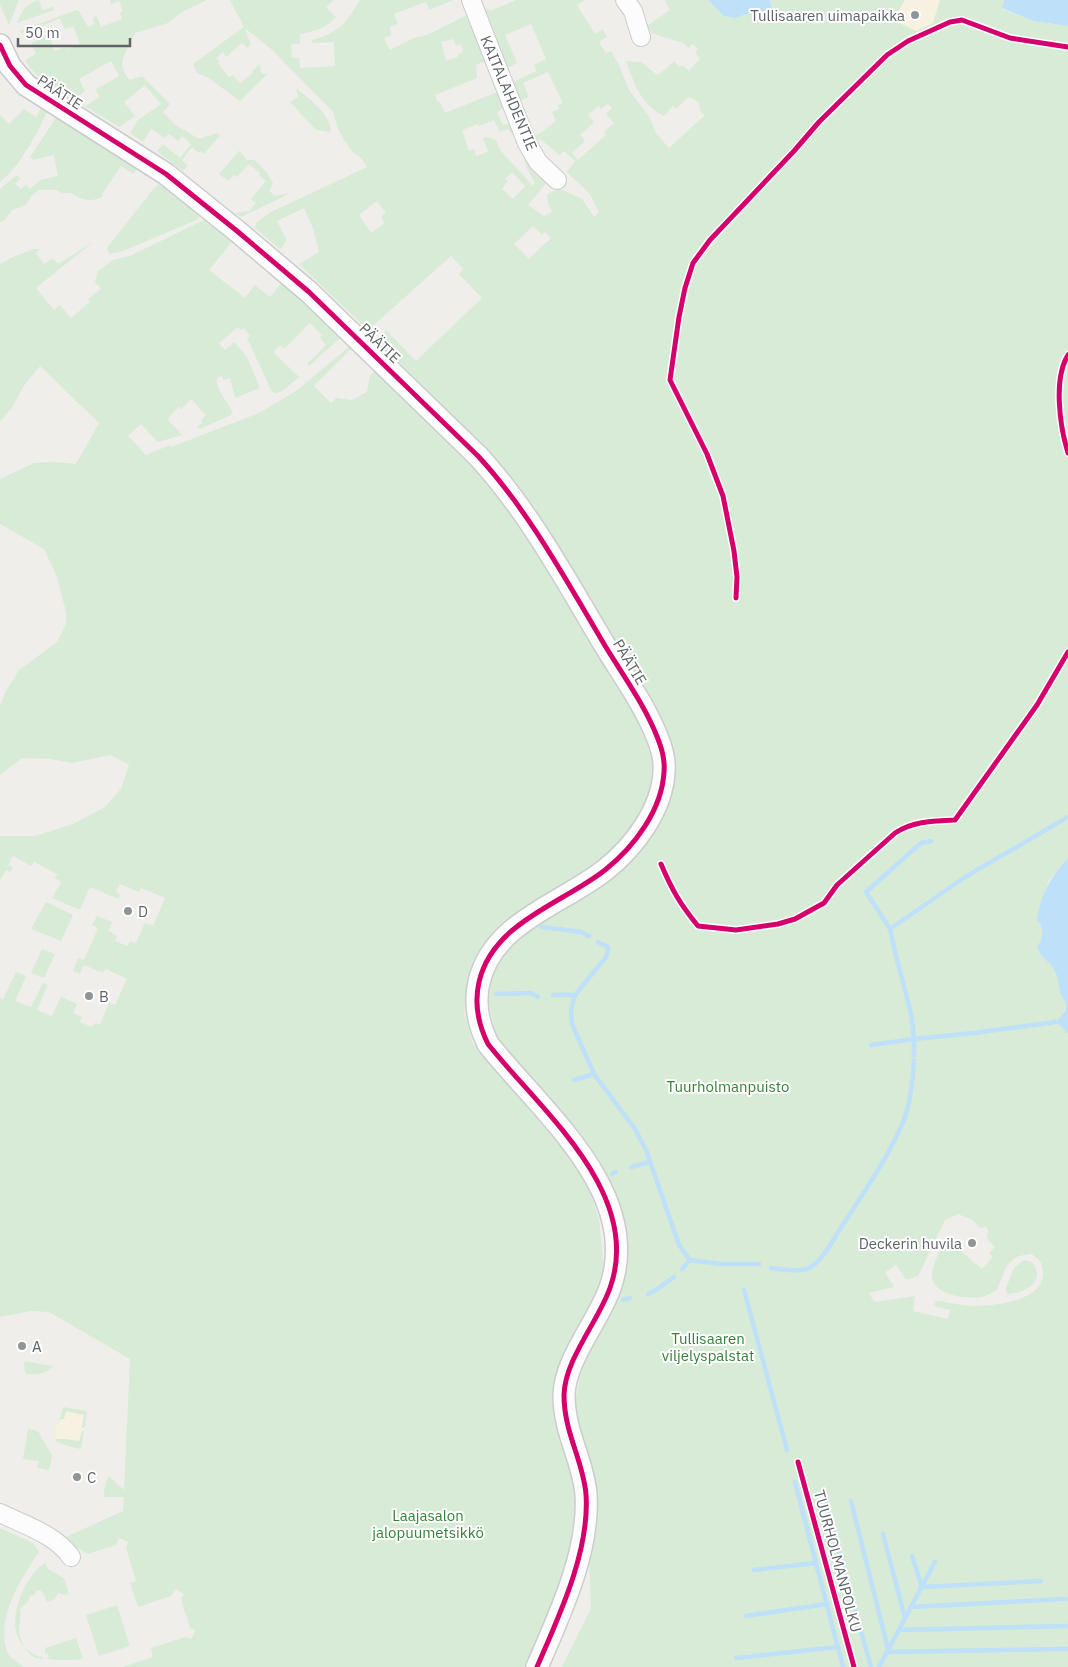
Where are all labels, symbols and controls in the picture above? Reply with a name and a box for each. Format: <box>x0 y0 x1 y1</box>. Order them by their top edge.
place label: Tullisaaren uimapaikka <box>750 6 905 25</box>
marker: Tullisaaren uimapaikka <box>909 9 921 21</box>
scale bar <box>18 15 130 47</box>
text: 50 m <box>25 23 60 42</box>
street label: KAITALAHDENTIE <box>476 33 542 153</box>
street label: PÄÄTIE <box>34 70 86 114</box>
street label: PÄÄTIE <box>355 319 405 367</box>
street label: PÄÄTIE <box>609 636 651 688</box>
place label: D <box>138 902 148 921</box>
marker: D <box>122 905 134 917</box>
place label: B <box>99 987 109 1006</box>
marker: B <box>83 990 95 1002</box>
park label: Tuurholmanpuisto <box>667 1077 789 1096</box>
place label: Deckerin huvila <box>859 1234 962 1253</box>
marker: Deckerin huvila <box>966 1237 978 1249</box>
park label: Tullisaaren viljelyspalstat <box>662 1329 754 1365</box>
place label: A <box>32 1337 42 1356</box>
marker: A <box>16 1340 28 1352</box>
place label: C <box>87 1468 96 1487</box>
marker: C <box>71 1471 83 1483</box>
street label: TUURHOLMANPOLKU <box>810 1488 866 1634</box>
park label: Laajasalon jalopuumetsikkö <box>372 1506 484 1542</box>

